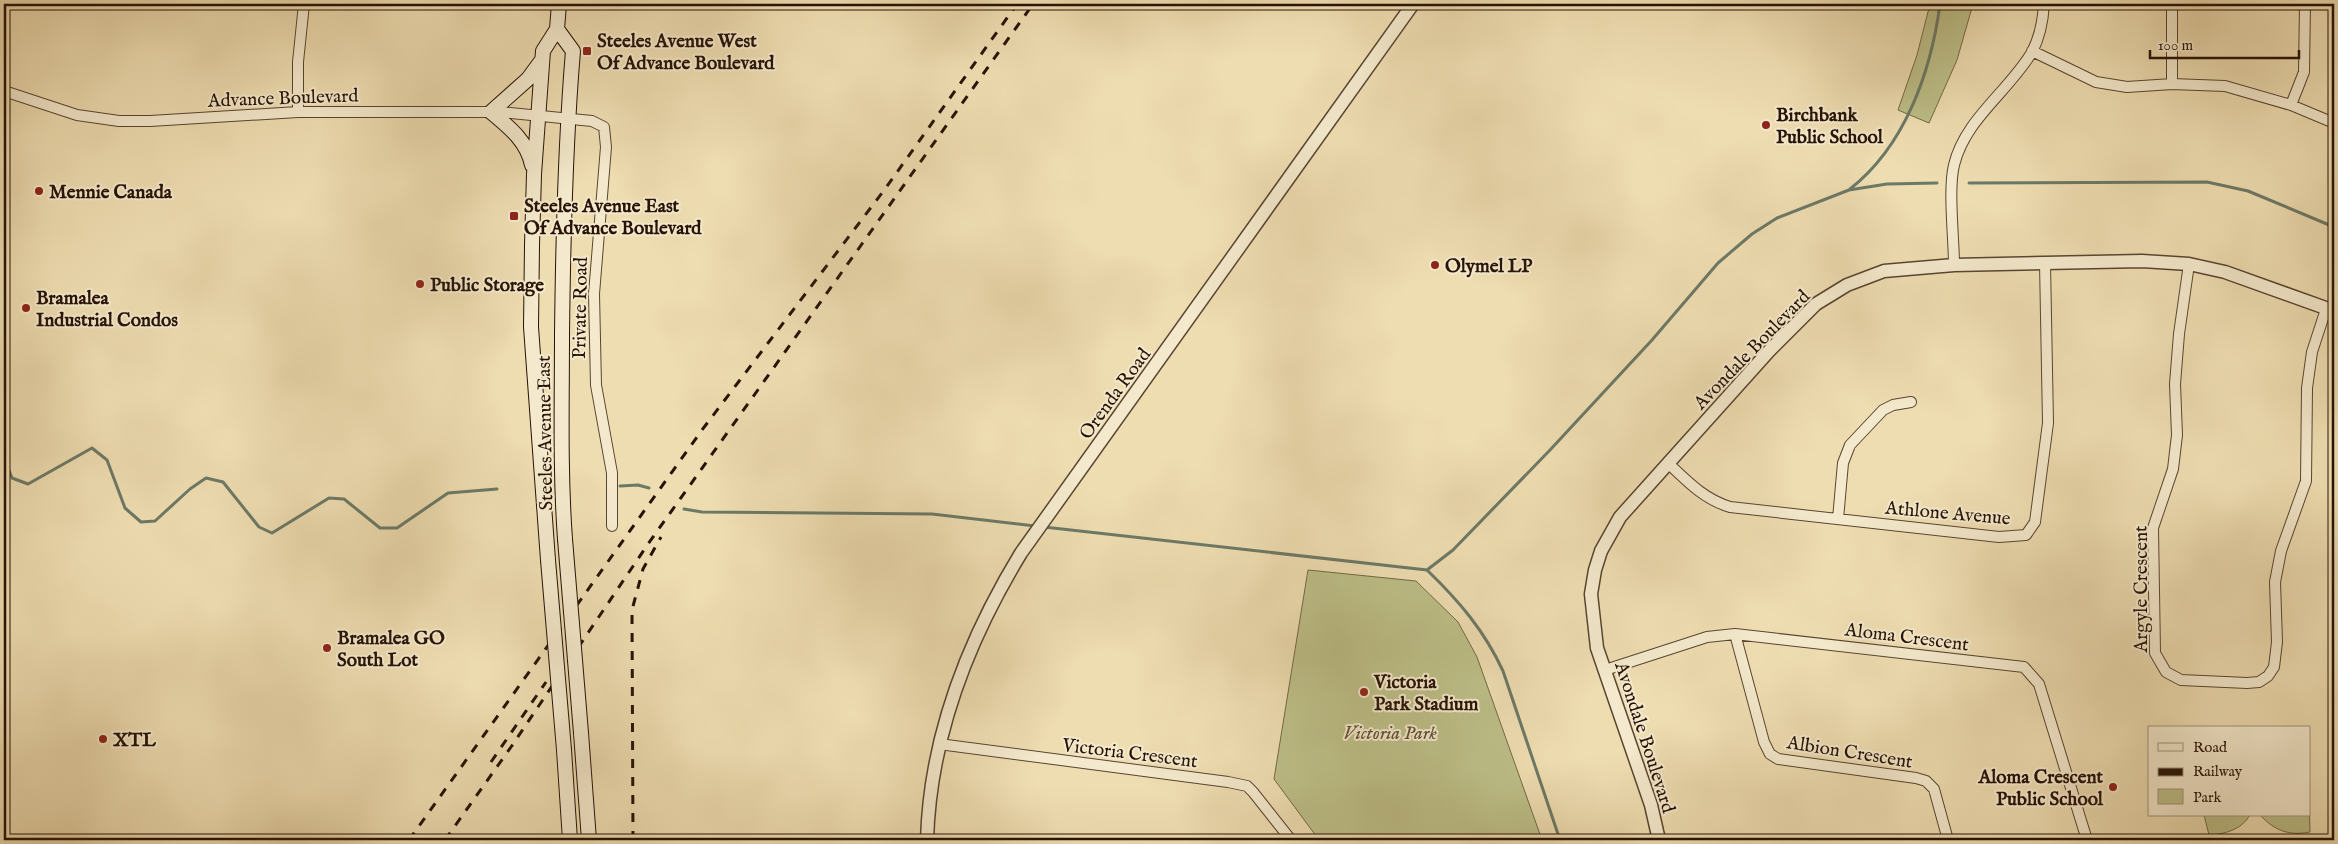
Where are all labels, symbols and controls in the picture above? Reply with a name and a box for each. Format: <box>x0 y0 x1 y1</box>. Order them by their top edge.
scale bar <box>2150 28 2299 60</box>
place label: Steeles Avenue West Of Advance Boulevard <box>597 30 775 76</box>
text: 100 m <box>2158 36 2194 55</box>
marker: Steeles Avenue West Of Advance Boulevard <box>581 45 593 57</box>
street label: Advance Boulevard <box>206 84 360 114</box>
place label: Birchbank Public School <box>1776 104 1884 150</box>
marker: Birchbank Public School <box>1760 119 1772 131</box>
place label: Mennie Canada <box>49 181 173 205</box>
marker: Mennie Canada <box>33 185 45 197</box>
place label: Steeles Avenue East Of Advance Boulevard <box>524 195 702 241</box>
marker: Steeles Avenue East Of Advance Boulevard <box>508 210 520 222</box>
place label: Olymel LP <box>1445 255 1532 279</box>
street label: Private Road <box>568 256 594 359</box>
marker: Olymel LP <box>1429 259 1441 271</box>
place label: Public Storage <box>430 274 544 298</box>
marker: Public Storage <box>414 278 426 290</box>
street label: Avondale Boulevard <box>1688 285 1816 416</box>
place label: Bramalea Industrial Condos <box>36 287 178 333</box>
marker: Bramalea Industrial Condos <box>20 302 32 314</box>
street label: Orenda Road <box>1074 343 1157 445</box>
street label: Steeles Avenue East <box>533 355 559 511</box>
street label: Athlone Avenue <box>1883 496 2012 531</box>
street label: Argyle Crescent <box>2130 525 2154 654</box>
street label: Aloma Crescent <box>1842 618 1971 658</box>
place label: Bramalea GO South Lot <box>337 627 445 673</box>
marker: Bramalea GO South Lot <box>321 642 333 654</box>
street label: Avondale Boulevard <box>1608 658 1680 817</box>
place label: Victoria Park Stadium <box>1373 671 1479 717</box>
marker: Victoria Park Stadium <box>1358 686 1370 698</box>
park label: Victoria Park <box>1343 722 1437 746</box>
legend <box>2148 726 2310 816</box>
place label: XTL <box>112 729 156 753</box>
street label: Albion Crescent <box>1784 731 1915 775</box>
marker: XTL <box>97 733 109 745</box>
street label: Victoria Crescent <box>1060 734 1199 774</box>
text: Road <box>2193 738 2228 757</box>
text: Railway <box>2193 762 2243 781</box>
place label: Aloma Crescent Public School <box>1977 766 2104 812</box>
marker: Aloma Crescent Public School <box>2107 781 2119 793</box>
text: Park <box>2193 788 2223 807</box>

